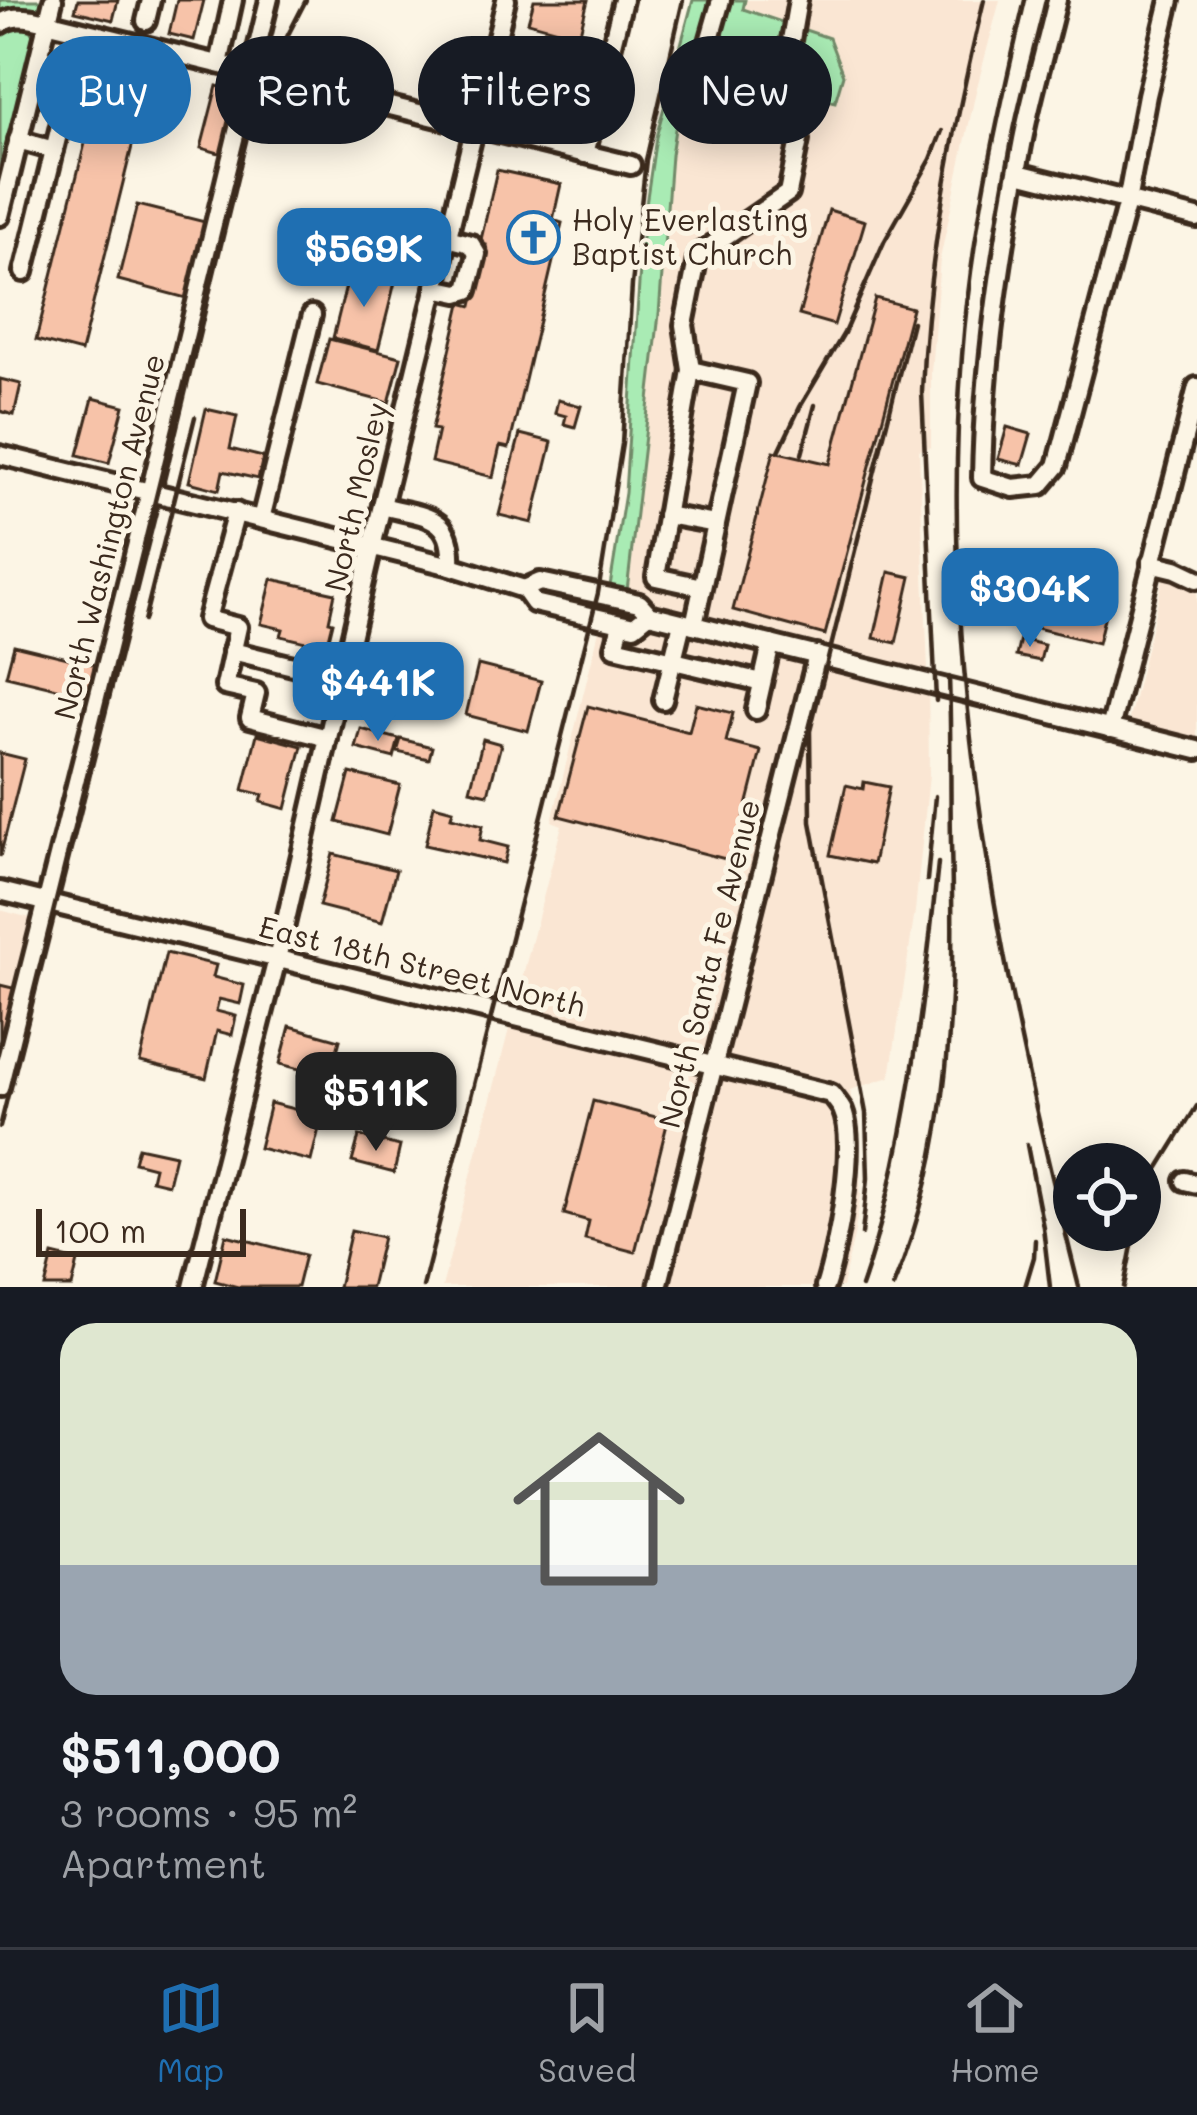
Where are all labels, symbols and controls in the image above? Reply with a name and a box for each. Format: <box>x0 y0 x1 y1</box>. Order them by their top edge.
chip: Buy <box>36 36 191 144</box>
chip: Rent <box>215 36 394 144</box>
chip: Filters <box>418 36 635 144</box>
chip: New <box>659 36 832 144</box>
place label: Holy Everlasting Baptist Church <box>572 199 808 273</box>
pin: $569K <box>280 208 448 310</box>
church icon: Holy Everlasting Baptist Church <box>505 210 561 266</box>
text: $569K <box>304 221 424 272</box>
street label: North Washington Avenue <box>43 350 173 724</box>
street label: North Mosley <box>314 398 396 595</box>
pin: $304K <box>946 548 1114 650</box>
text: $304K <box>969 561 1091 612</box>
pin: $441K <box>294 642 462 744</box>
text: $441K <box>320 655 436 706</box>
street label: North Santa Fe Avenue <box>648 795 768 1132</box>
street label: East 18th Street North <box>255 905 590 1025</box>
pin: $511K <box>292 1052 460 1154</box>
text: $511K <box>322 1065 430 1116</box>
map controls <box>1053 1143 1161 1251</box>
button: locate <box>1053 1143 1161 1251</box>
scale bar <box>36 1203 246 1256</box>
text: 100 m <box>54 1208 146 1251</box>
icon: home <box>491 1401 707 1617</box>
text: $511,000 <box>60 1719 281 1786</box>
text: 3 rooms · 95 m² <box>60 1786 357 1837</box>
text: Apartment <box>60 1837 266 1888</box>
tab: Map <box>157 1975 224 2090</box>
tab: Saved <box>538 1975 636 2090</box>
tab: Home <box>950 1975 1040 2090</box>

